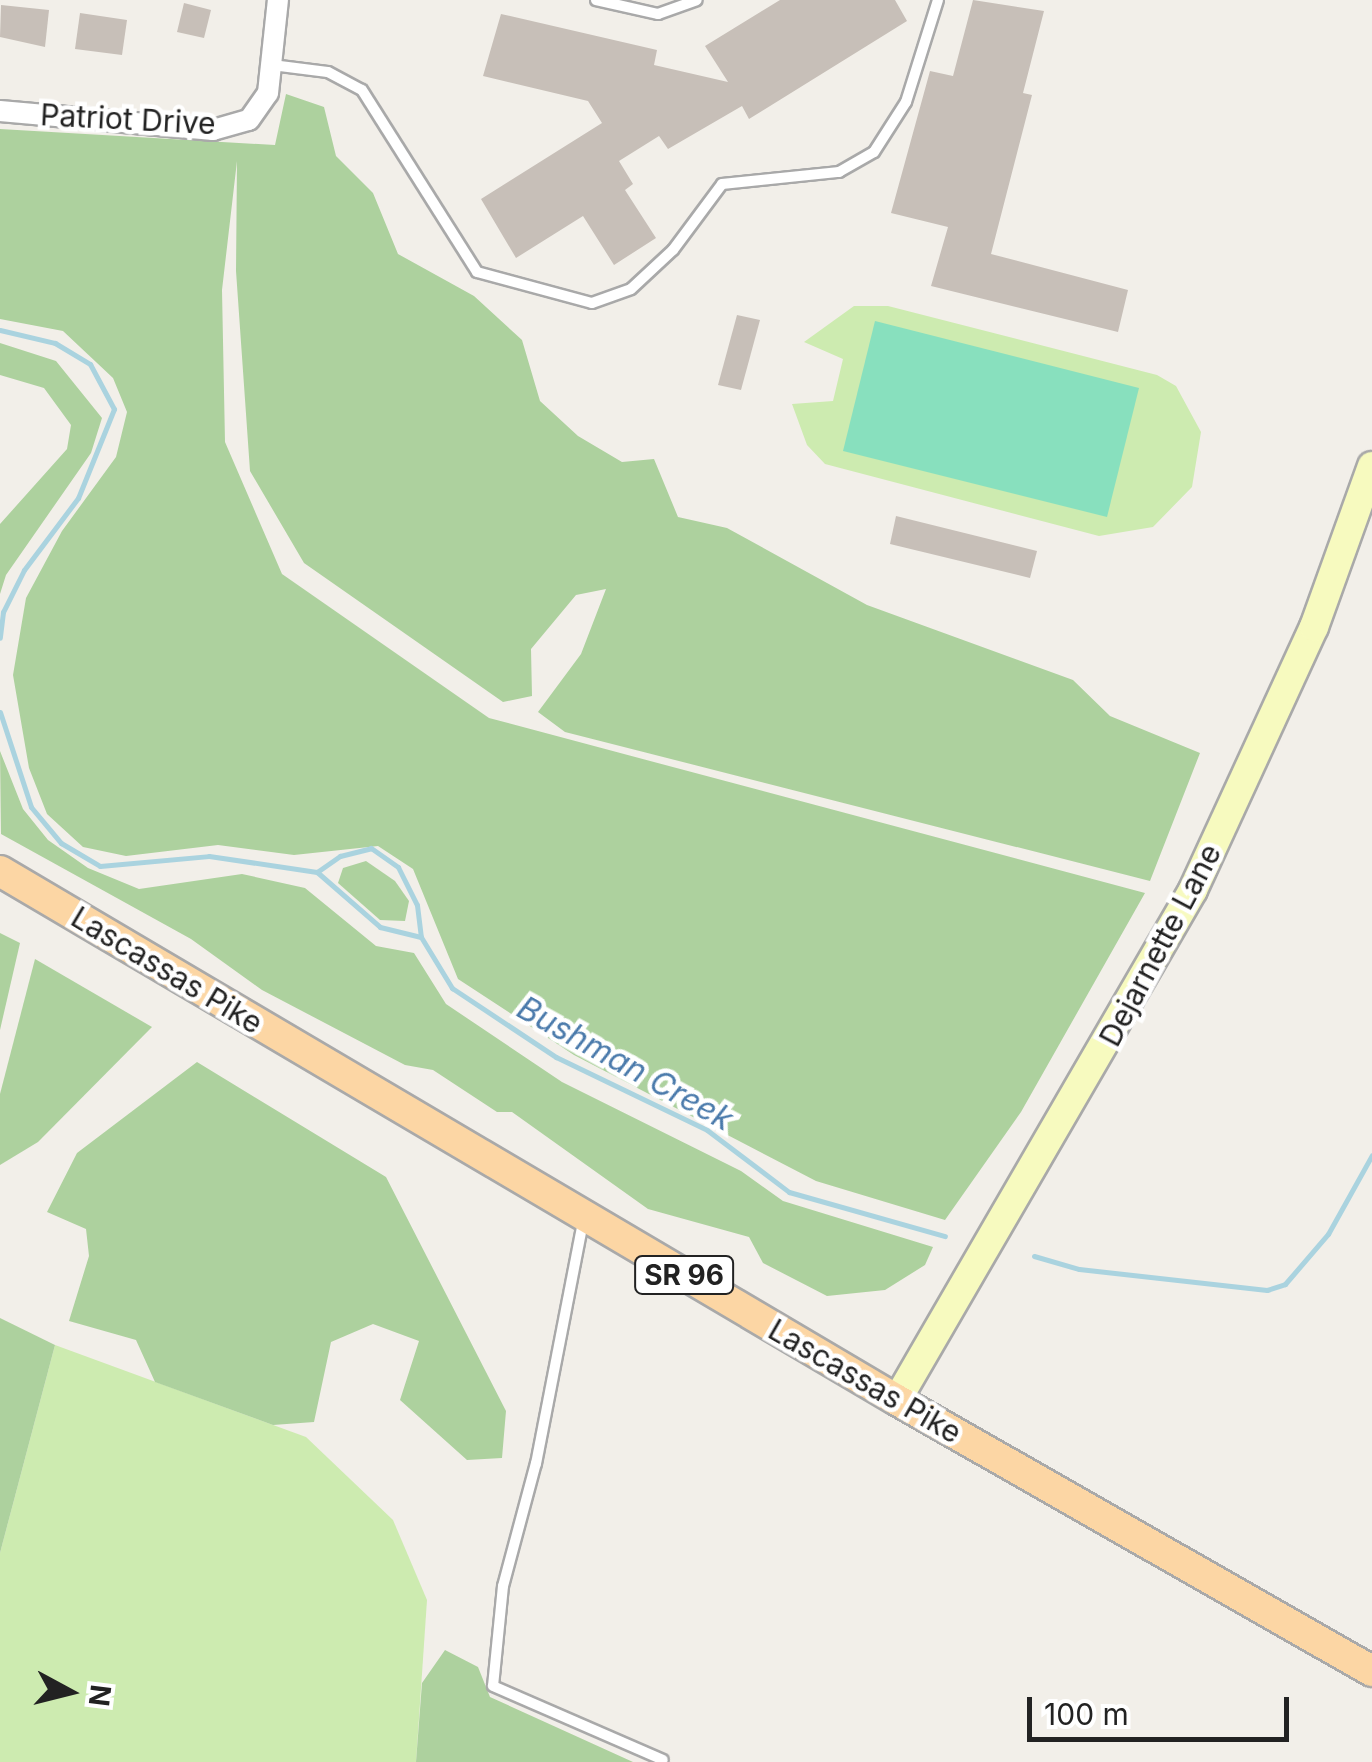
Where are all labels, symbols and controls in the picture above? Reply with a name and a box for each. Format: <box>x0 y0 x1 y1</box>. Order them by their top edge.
street label: Patriot Drive <box>39 96 217 142</box>
street label: Dejarnette Lane <box>1092 838 1228 1052</box>
street label: Lascassas Pike <box>65 899 269 1041</box>
water label: Bushman Creek <box>510 989 740 1139</box>
road number: SR 96 <box>634 1252 734 1298</box>
street label: Lascassas Pike <box>762 1311 968 1451</box>
north arrow <box>20 1642 120 1742</box>
scale bar <box>1032 1677 1294 1739</box>
text: N <box>82 1683 118 1708</box>
text: 100 m <box>1044 1696 1129 1732</box>

